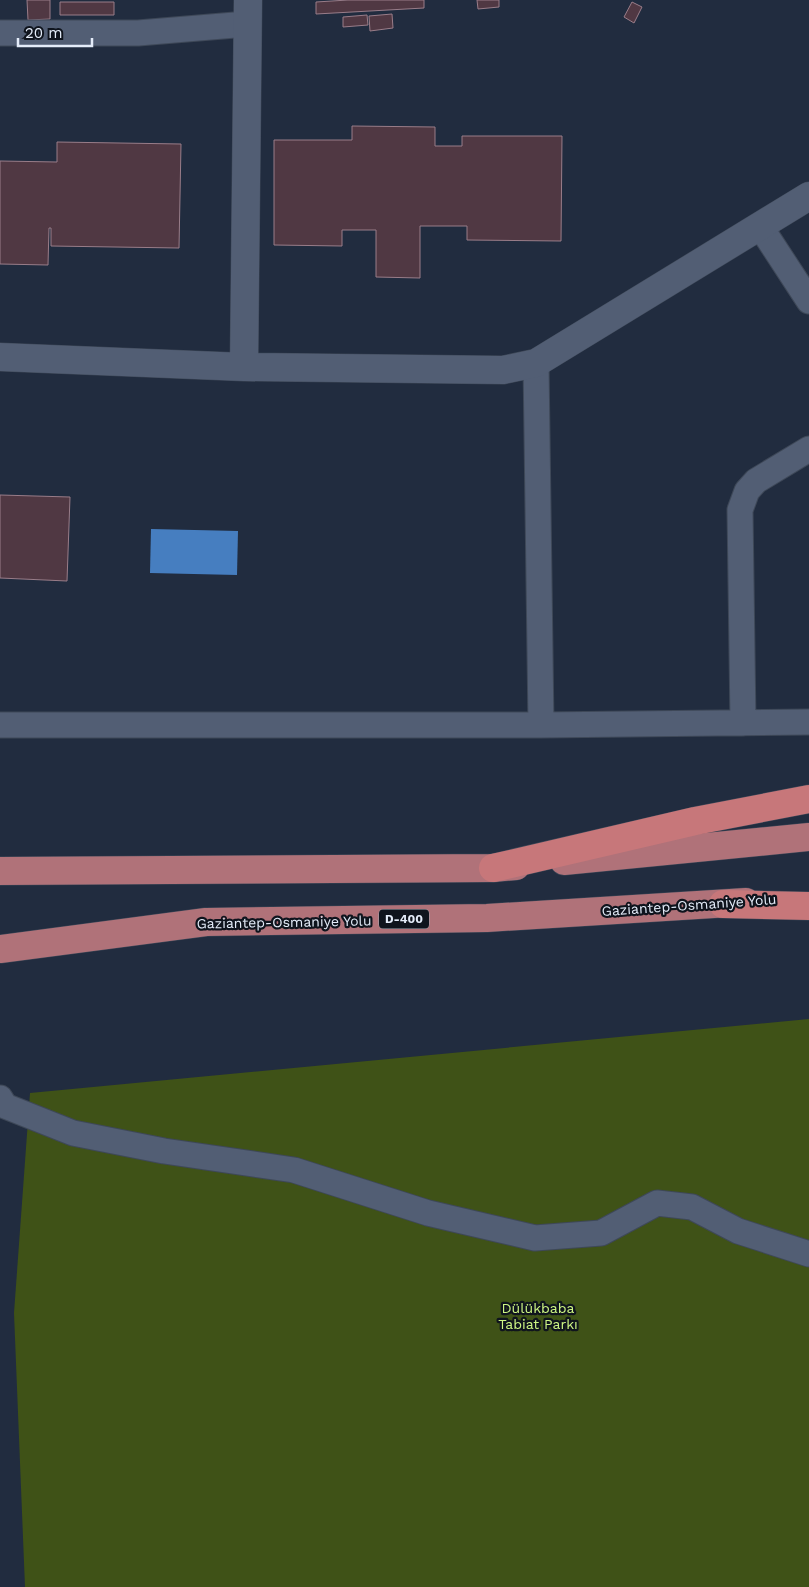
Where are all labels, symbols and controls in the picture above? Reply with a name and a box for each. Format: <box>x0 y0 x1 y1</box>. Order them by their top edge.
scale bar <box>18 15 91 47</box>
text: 20 m <box>25 24 63 42</box>
street label: Gaziantep-Osmaniye Yolu <box>601 891 777 919</box>
road number: D-400 <box>379 910 429 929</box>
street label: Gaziantep-Osmaniye Yolu <box>196 912 372 932</box>
park label: Dülükbaba Tabiat Parkı <box>498 1300 578 1332</box>

